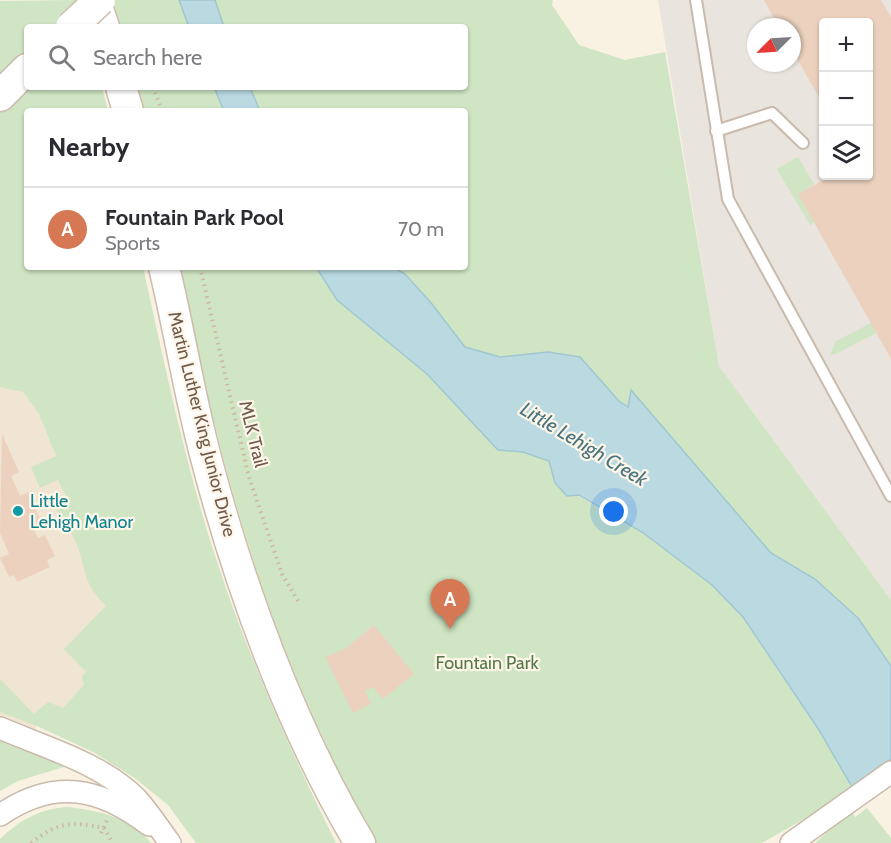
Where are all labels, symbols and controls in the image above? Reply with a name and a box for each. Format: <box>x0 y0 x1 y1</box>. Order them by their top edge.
north arrow <box>747 18 801 72</box>
map controls <box>819 18 873 180</box>
button: + <box>819 18 873 72</box>
search box <box>24 24 468 90</box>
icon: search <box>45 41 78 74</box>
text: Search here <box>93 44 202 71</box>
button: − <box>819 72 873 126</box>
button: layers <box>819 126 873 180</box>
text: Nearby <box>48 131 129 163</box>
text: Fountain Park Pool <box>105 204 284 231</box>
text: A <box>61 217 74 241</box>
text: 70 m <box>398 217 444 241</box>
text: Sports <box>105 231 160 255</box>
street label: Martin Luther King Junior Drive <box>163 309 241 539</box>
water label: Little Lehigh Creek <box>516 397 653 492</box>
street label: MLK Trail <box>234 398 272 470</box>
place label: Little Lehigh Manor <box>30 490 134 533</box>
your location <box>599 497 628 526</box>
marker: Little Lehigh Manor <box>11 504 25 518</box>
pin: A <box>430 580 470 629</box>
park label: Fountain Park <box>436 652 539 674</box>

